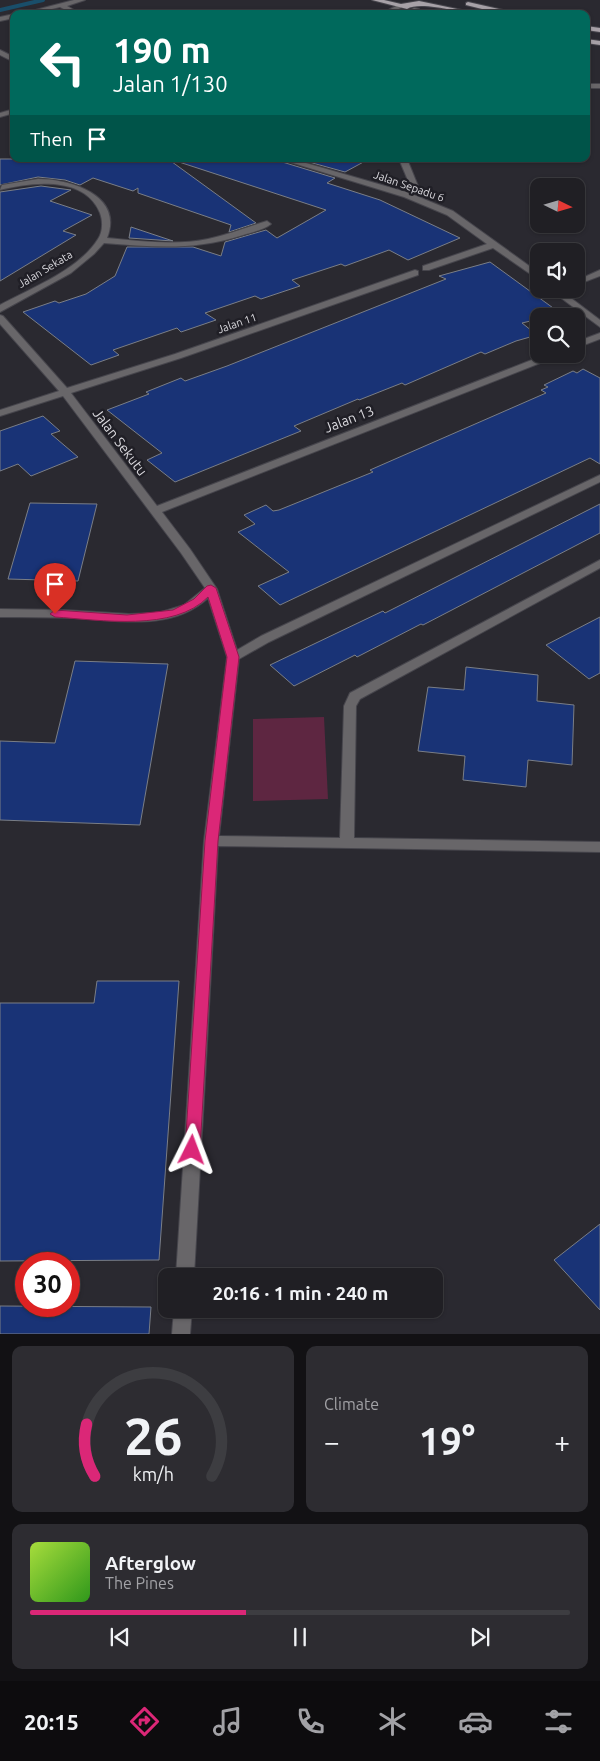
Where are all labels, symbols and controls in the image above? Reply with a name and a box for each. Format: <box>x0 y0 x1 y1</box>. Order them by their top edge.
icon: left <box>30 30 95 95</box>
text: 190 m <box>113 30 211 70</box>
text: Jalan 1/130 <box>113 71 228 96</box>
icon: arrive <box>83 125 111 153</box>
text: Then <box>30 128 73 150</box>
street label: Jalan Sepadu 6 <box>372 168 446 204</box>
north arrow <box>530 178 585 232</box>
map controls <box>530 178 585 363</box>
button: sound <box>530 243 585 298</box>
street label: Jalan Sekata <box>16 248 74 290</box>
button: search <box>530 308 585 363</box>
street label: Jalan 11 <box>216 311 258 335</box>
street label: Jalan 13 <box>322 402 376 436</box>
street label: Jalan Sekutu <box>90 405 150 479</box>
pin <box>34 563 76 614</box>
icon: arrive <box>41 570 69 598</box>
position arrow <box>165 1123 217 1175</box>
speed limit sign: 30 <box>15 1252 80 1317</box>
text: 20:16 · 1 min · 240 m <box>213 1282 388 1304</box>
text: Climate <box>324 1395 379 1413</box>
text: 26 <box>124 1407 182 1465</box>
text: 19° <box>419 1420 475 1462</box>
text: − <box>324 1426 340 1457</box>
text: + <box>554 1426 570 1457</box>
text: km/h <box>132 1464 174 1484</box>
text: Afterglow <box>105 1552 196 1574</box>
text: The Pines <box>105 1574 174 1592</box>
icon: previous <box>106 1623 134 1651</box>
icon: pause <box>286 1623 314 1651</box>
icon: next <box>466 1623 494 1651</box>
icon: directions <box>127 1704 162 1739</box>
icon: music <box>210 1704 245 1739</box>
icon: phone <box>293 1704 328 1739</box>
icon: climate <box>375 1704 410 1739</box>
icon: car <box>458 1704 493 1739</box>
icon: filters <box>541 1704 576 1739</box>
text: 20:15 <box>24 1709 79 1734</box>

